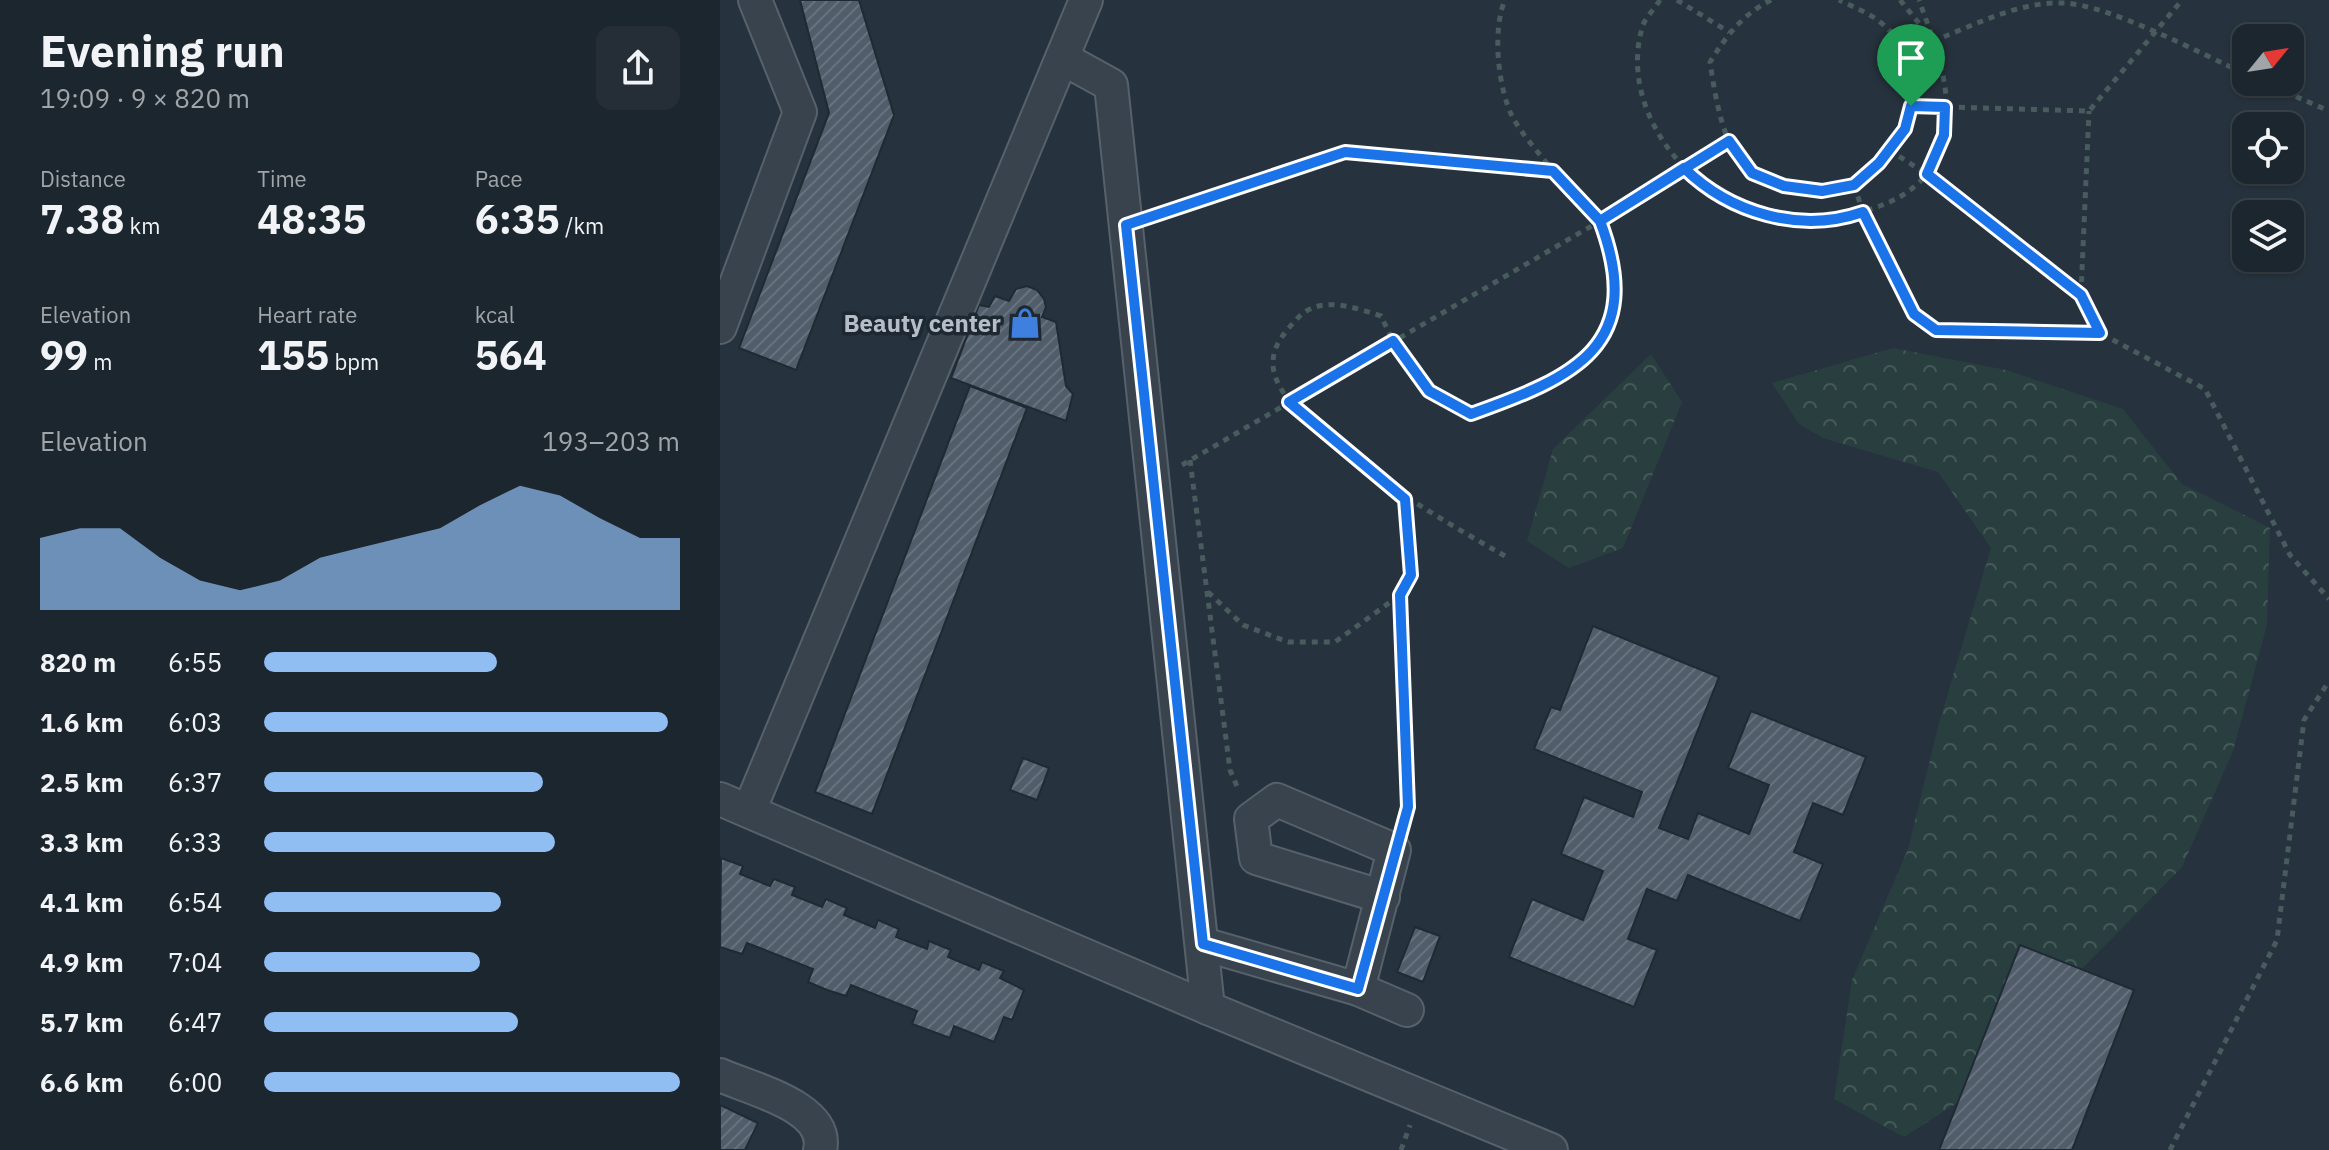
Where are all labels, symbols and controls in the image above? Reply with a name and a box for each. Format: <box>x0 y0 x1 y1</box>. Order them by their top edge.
text: Evening run <box>40 22 285 79</box>
pin <box>1877 24 1945 106</box>
north arrow <box>2232 24 2304 96</box>
map controls <box>2232 24 2304 272</box>
button: share <box>596 26 680 110</box>
icon: arrive <box>1889 36 1933 80</box>
text: 19:09 · 9 × 820 m <box>40 81 250 115</box>
button: locate <box>2232 112 2304 184</box>
text: Distance <box>40 164 126 193</box>
text: Time <box>257 164 307 193</box>
text: Pace <box>475 164 523 193</box>
text: 7.38 <box>40 193 124 245</box>
text: 48:35 <box>257 193 367 245</box>
text: 6:35 <box>475 193 560 245</box>
button: layers <box>2232 200 2304 272</box>
text: km <box>124 211 160 240</box>
text: /km <box>560 211 604 240</box>
text: Elevation <box>40 300 131 329</box>
text: Heart rate <box>257 300 357 329</box>
text: kcal <box>475 300 515 329</box>
shop icon: Beauty center <box>1008 306 1042 340</box>
place label: Beauty center <box>844 307 1001 339</box>
text: 99 <box>40 329 88 381</box>
text: 155 <box>257 329 329 381</box>
text: 564 <box>475 329 547 381</box>
text: m <box>88 347 112 376</box>
text: bpm <box>329 347 379 376</box>
text: Elevation <box>40 424 148 458</box>
text: 193–203 m <box>542 424 680 458</box>
text: 820 m <box>40 645 116 679</box>
text: 6:55 <box>168 645 222 679</box>
text: 1.6 km <box>40 705 124 739</box>
text: 6:03 <box>168 705 222 739</box>
text: 2.5 km <box>40 765 124 799</box>
text: 6:37 <box>168 765 222 799</box>
text: 3.3 km <box>40 825 124 859</box>
text: 6:33 <box>168 825 222 859</box>
text: 4.1 km <box>40 885 124 919</box>
text: 6:54 <box>168 885 222 919</box>
text: 4.9 km <box>40 945 124 979</box>
text: 7:04 <box>168 945 222 979</box>
text: 5.7 km <box>40 1005 124 1039</box>
text: 6:47 <box>168 1005 222 1039</box>
text: 6.6 km <box>40 1065 124 1099</box>
text: 6:00 <box>168 1065 222 1099</box>

